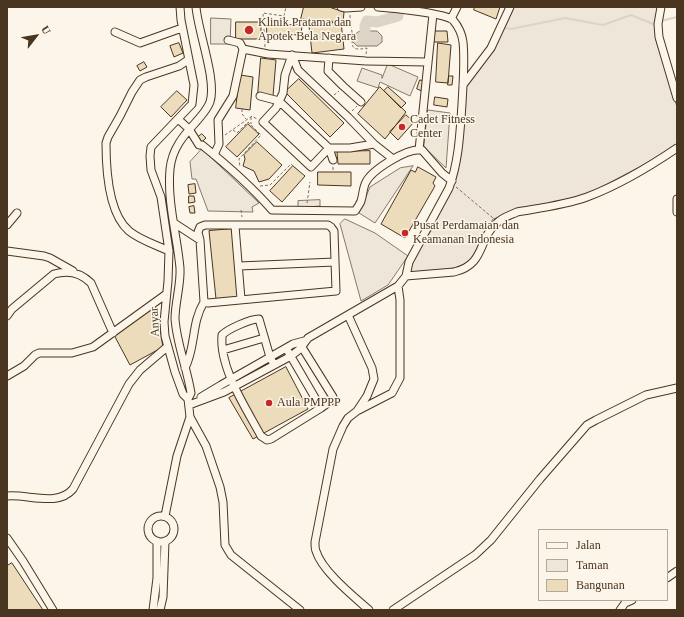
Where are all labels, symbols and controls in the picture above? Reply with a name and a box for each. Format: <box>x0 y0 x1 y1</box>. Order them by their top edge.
north arrow <box>16 16 56 56</box>
place label: Klinik Pratama dan Apotek Bela Negara <box>258 16 356 44</box>
text: U <box>39 23 53 36</box>
marker: Klinik Pratama dan Apotek Bela Negara <box>243 24 255 36</box>
place label: Cadet Fitness Center <box>410 113 475 141</box>
marker: Cadet Fitness Center <box>397 122 407 132</box>
place label: Pusat Perdamaian dan Keamanan Indonesia <box>413 219 519 247</box>
marker: Pusat Perdamaian dan Keamanan Indonesia <box>400 228 410 238</box>
street label: Anyar <box>147 307 163 337</box>
place label: Aula PMPPP <box>277 396 341 410</box>
marker: Aula PMPPP <box>264 398 274 408</box>
legend <box>538 529 668 601</box>
text: Jalan <box>576 538 601 552</box>
text: Taman <box>576 558 608 572</box>
text: Bangunan <box>576 578 625 592</box>

